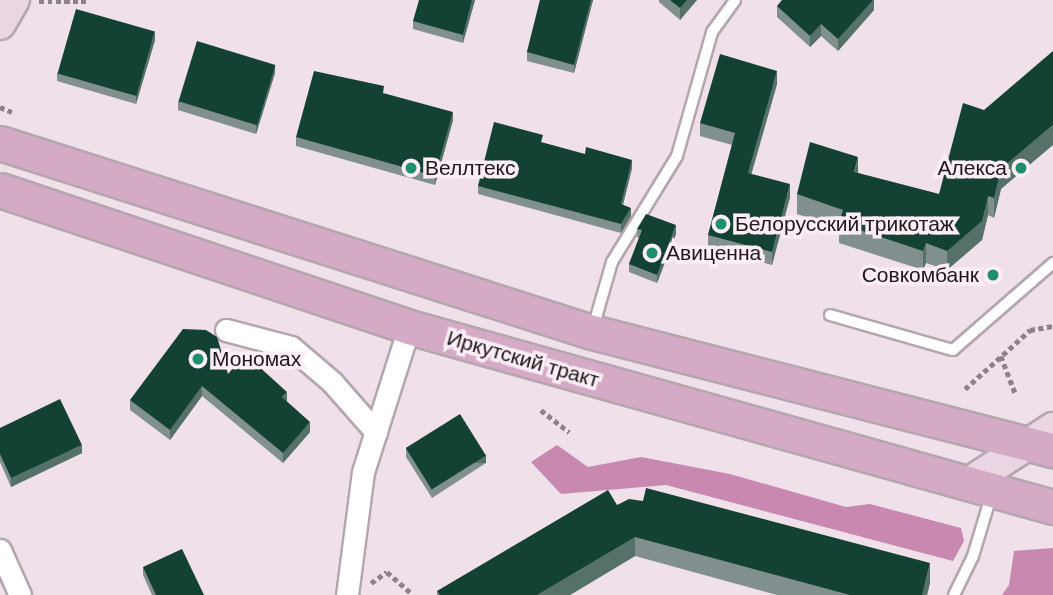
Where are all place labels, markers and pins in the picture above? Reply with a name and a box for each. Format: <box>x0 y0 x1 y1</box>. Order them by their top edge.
place label: Веллтекс <box>425 155 515 181</box>
place label: Алекса <box>937 155 1007 181</box>
marker: Веллтекс <box>403 160 419 176</box>
marker: Алекса <box>1013 160 1029 176</box>
place label: Белорусский трикотаж <box>735 211 954 237</box>
marker: Белорусский трикотаж <box>713 216 729 232</box>
place label: Авиценна <box>666 240 761 266</box>
marker: Авиценна <box>644 245 660 261</box>
place label: Совкомбанк <box>862 262 979 288</box>
marker: Совкомбанк <box>985 267 1001 283</box>
place label: Мономах <box>212 346 301 372</box>
marker: Мономах <box>190 351 206 367</box>

